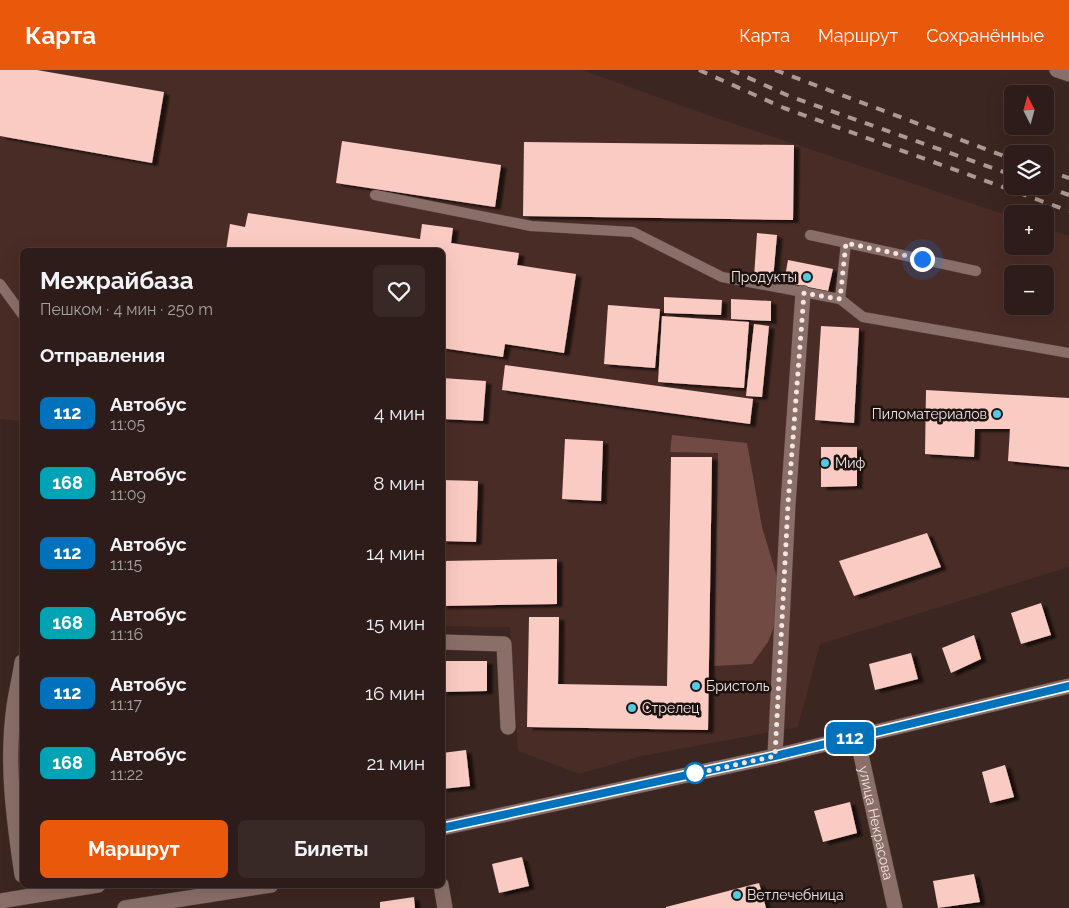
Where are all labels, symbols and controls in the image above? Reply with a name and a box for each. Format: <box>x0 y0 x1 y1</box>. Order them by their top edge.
text: Карта <box>25 21 96 50</box>
text: Карта <box>739 25 790 46</box>
text: Маршрут <box>818 25 898 46</box>
text: Сохранённые <box>926 25 1044 46</box>
north arrow <box>1004 85 1054 135</box>
map controls <box>1004 85 1054 315</box>
button: layers <box>1004 145 1054 195</box>
button: + <box>1004 205 1054 255</box>
your location <box>910 247 935 272</box>
button: heart <box>373 265 425 317</box>
button: − <box>1004 265 1054 315</box>
text: Межрайбаза <box>40 266 194 295</box>
place label: Продукты <box>731 269 797 285</box>
marker: Продукты <box>801 271 813 283</box>
text: Пешком · 4 мин · 250 m <box>40 300 213 319</box>
text: Отправления <box>40 344 165 366</box>
text: Автобус <box>110 393 187 415</box>
text: 112 <box>54 402 81 423</box>
text: 4 мин <box>374 402 425 424</box>
place label: Пиломатериалов <box>872 406 987 422</box>
marker: Пиломатериалов <box>991 408 1003 420</box>
text: 11:05 <box>110 415 145 434</box>
place label: Миф <box>835 455 866 471</box>
marker: Миф <box>819 457 831 469</box>
text: Автобус <box>110 463 187 485</box>
text: 168 <box>52 472 83 493</box>
text: 8 мин <box>373 472 425 494</box>
text: 11:09 <box>110 485 146 504</box>
text: Автобус <box>110 533 187 555</box>
text: 112 <box>54 542 81 563</box>
text: 14 мин <box>366 542 425 564</box>
text: 11:15 <box>110 555 142 574</box>
text: Автобус <box>110 603 187 625</box>
text: 168 <box>52 612 83 633</box>
text: 15 мин <box>366 612 425 634</box>
text: 11:16 <box>110 625 143 644</box>
text: Автобус <box>110 673 187 695</box>
place label: Бристоль <box>706 678 770 694</box>
marker: Бристоль <box>690 680 702 692</box>
text: 112 <box>54 682 81 703</box>
text: 16 мин <box>365 682 425 704</box>
text: 11:17 <box>110 695 142 714</box>
place label: Стрелец <box>642 700 699 716</box>
marker: Стрелец <box>626 702 638 714</box>
line badge: 112 <box>821 722 879 754</box>
text: 112 <box>836 727 864 748</box>
text: Автобус <box>110 743 187 765</box>
text: 168 <box>52 752 83 773</box>
text: 21 мин <box>366 752 425 774</box>
unlabelled marker <box>684 762 706 784</box>
street label: улица Некрасова <box>856 764 897 881</box>
text: 11:22 <box>110 765 143 784</box>
button: Маршрут <box>40 820 228 878</box>
button: Билеты <box>238 820 425 878</box>
place label: Ветлечебница <box>747 887 844 903</box>
marker: Ветлечебница <box>731 889 743 901</box>

